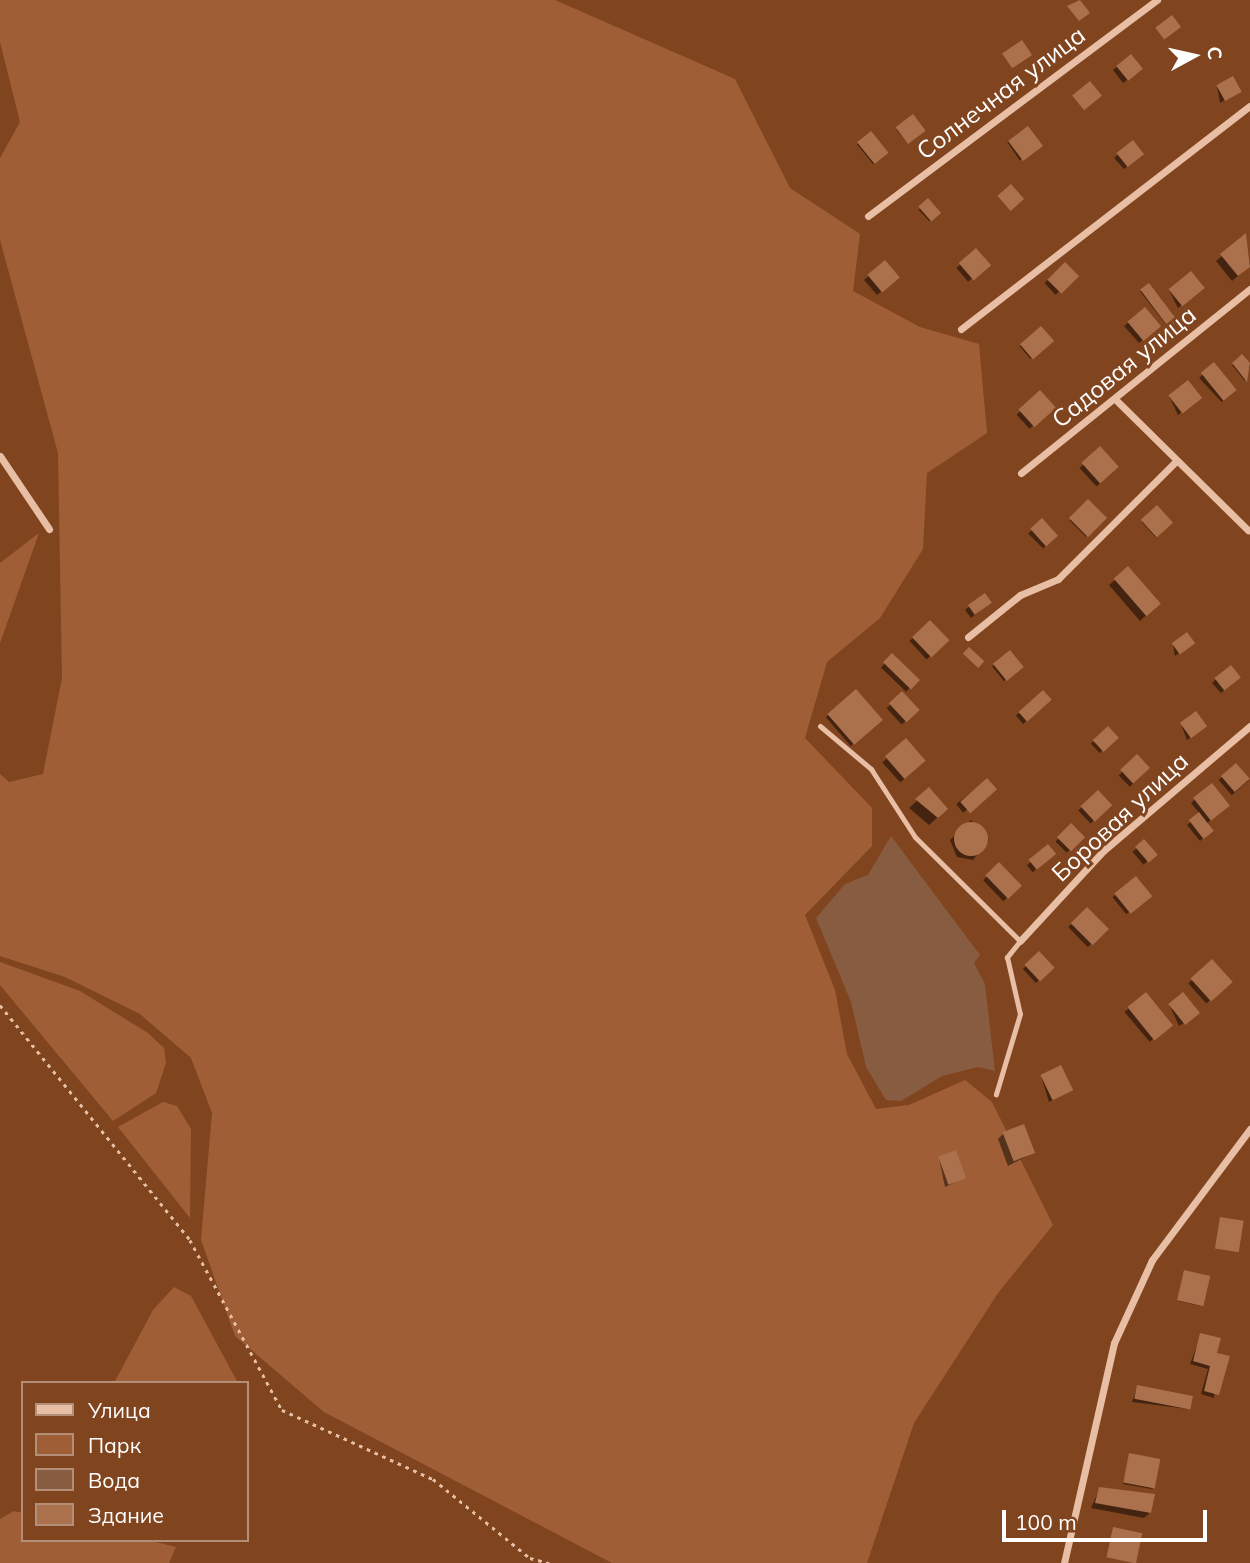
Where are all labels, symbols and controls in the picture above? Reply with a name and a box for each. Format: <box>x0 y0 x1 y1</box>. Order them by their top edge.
street label: Солнечная улица <box>911 20 1091 166</box>
north arrow <box>1159 21 1229 91</box>
text: С <box>1202 45 1228 61</box>
street label: Садовая улица <box>1046 300 1202 434</box>
street label: Боровая улица <box>1046 746 1194 888</box>
legend <box>21 1381 248 1542</box>
text: Улица <box>88 1397 151 1423</box>
text: Парк <box>88 1432 141 1458</box>
text: Вода <box>88 1467 140 1493</box>
scale bar <box>1005 1496 1210 1540</box>
text: Здание <box>88 1502 164 1528</box>
text: 100 m <box>1015 1509 1077 1535</box>

